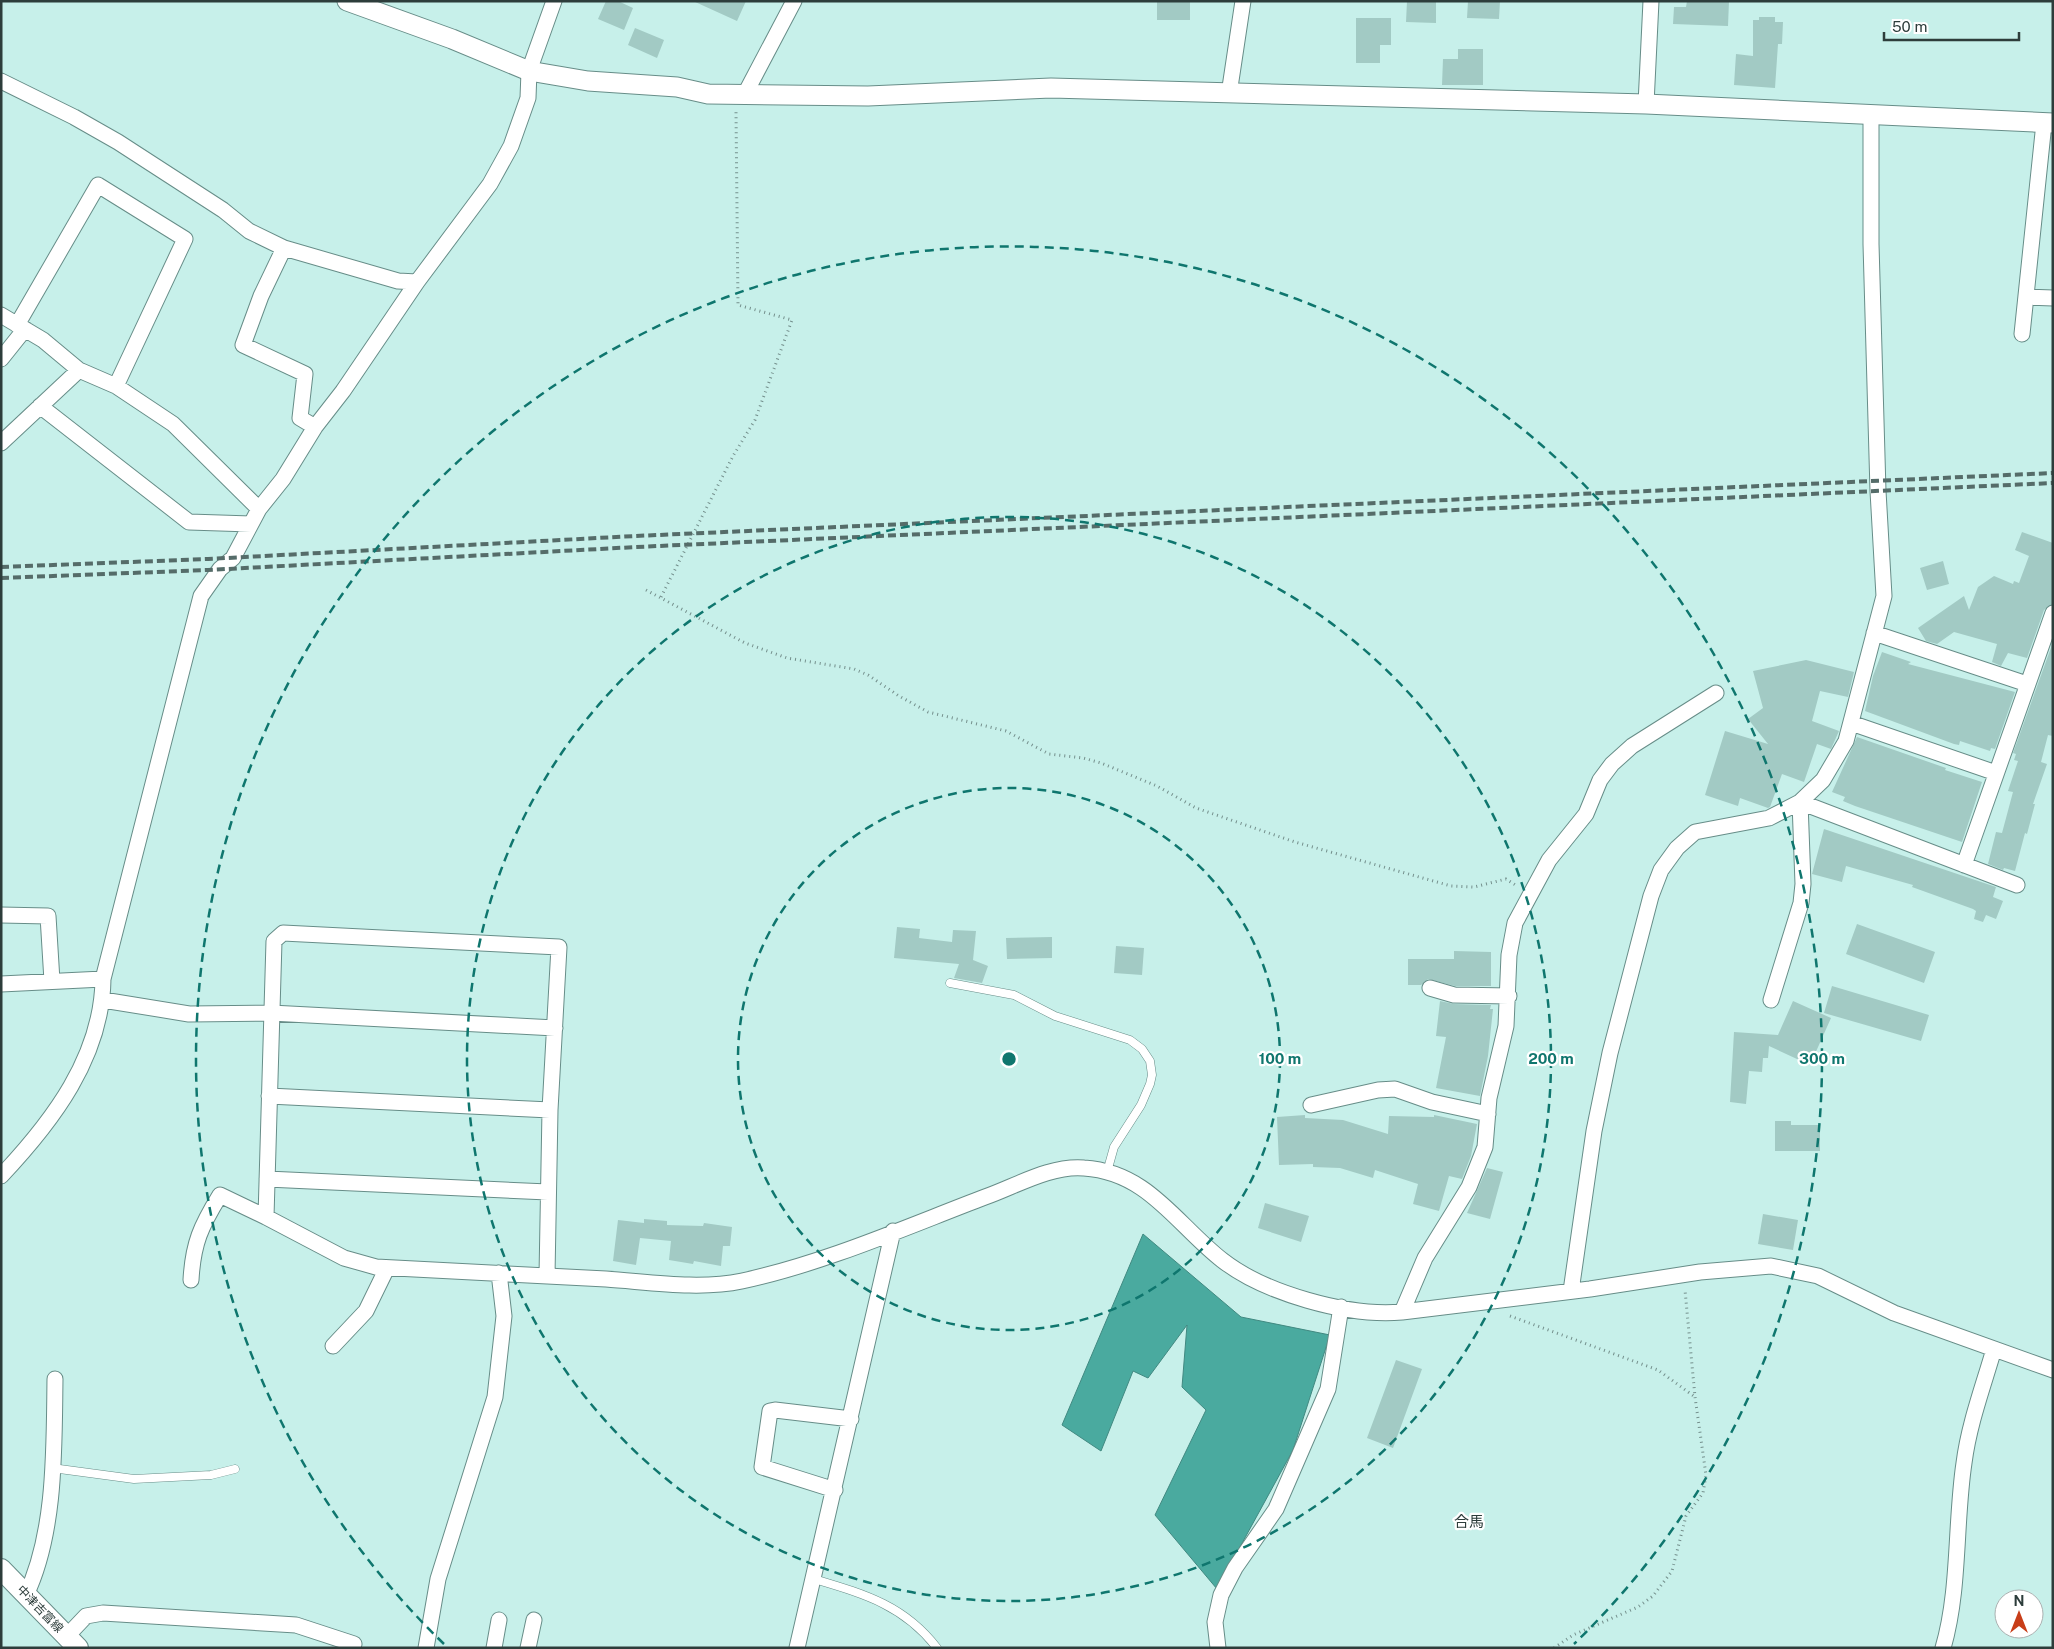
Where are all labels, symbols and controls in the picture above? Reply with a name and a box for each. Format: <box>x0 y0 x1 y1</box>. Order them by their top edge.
scale bar <box>1884 10 2019 42</box>
text: 50 m <box>1892 18 1927 35</box>
centre of rings <box>1000 1050 1018 1068</box>
text: 100 m <box>1259 1050 1301 1067</box>
text: 200 m <box>1528 1050 1574 1067</box>
text: 300 m <box>1799 1050 1845 1067</box>
district label: 合馬 <box>1454 1513 1484 1530</box>
street label: 中津吉富線 <box>14 1583 66 1635</box>
north arrow <box>1994 1589 2044 1639</box>
text: N <box>2014 1593 2024 1609</box>

